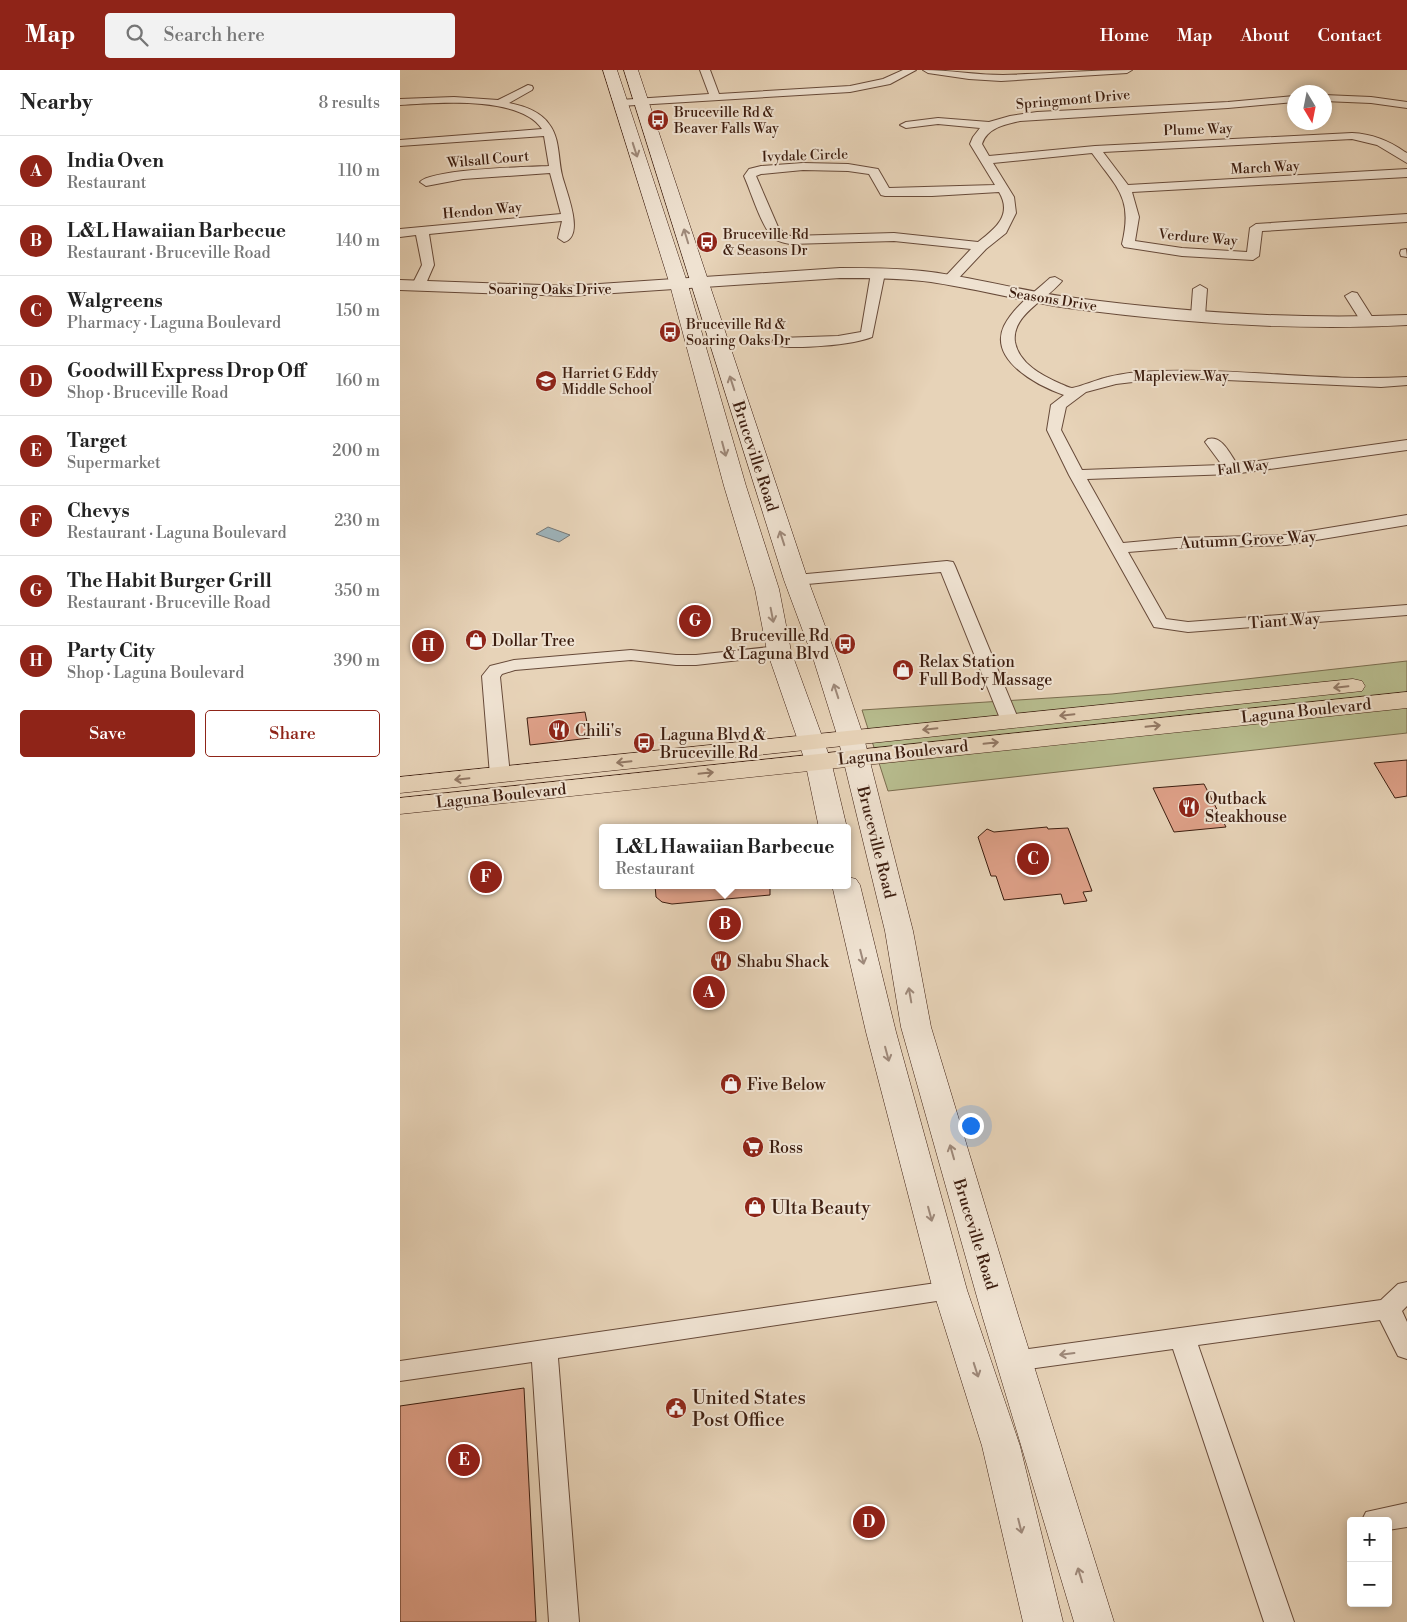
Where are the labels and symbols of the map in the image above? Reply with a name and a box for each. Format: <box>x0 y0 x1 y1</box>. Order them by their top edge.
north arrow <box>1287 85 1332 130</box>
street label: Springmont Drive <box>1015 86 1131 114</box>
place label: Bruceville Rd & Beaver Falls Way <box>673 104 779 138</box>
bus stop icon: Bruceville Rd & Beaver Falls Way <box>646 108 670 132</box>
street label: Plume Way <box>1163 120 1233 140</box>
one-way arrow <box>631 141 640 157</box>
street label: Ivydale Circle <box>762 145 848 166</box>
street label: Wilsall Court <box>445 147 530 173</box>
street label: March Way <box>1230 157 1300 179</box>
street label: Hendon Way <box>442 199 523 223</box>
street label: Verdure Way <box>1157 225 1238 250</box>
place label: Bruceville Rd & Seasons Dr <box>722 226 809 260</box>
one-way arrow <box>680 228 690 244</box>
bus stop icon: Bruceville Rd & Seasons Dr <box>695 230 719 254</box>
street label: Soaring Oaks Drive <box>489 281 611 299</box>
street label: Seasons Drive <box>1007 284 1098 316</box>
place label: Bruceville Rd & Soaring Oaks Dr <box>685 316 790 350</box>
bus stop icon: Bruceville Rd & Soaring Oaks Dr <box>658 320 682 344</box>
place label: Harriet G Eddy Middle School <box>562 365 658 399</box>
street label: Mapleview Way <box>1133 368 1229 386</box>
school or university icon: Harriet G Eddy Middle School <box>534 369 558 393</box>
one-way arrow <box>727 375 737 391</box>
street label: Bruceville Road <box>727 398 782 514</box>
one-way arrow <box>720 440 729 456</box>
street label: Fall Way <box>1216 456 1270 480</box>
street label: Autumn Grove Way <box>1178 526 1317 554</box>
one-way arrow <box>777 531 786 546</box>
pin: G <box>679 602 711 640</box>
one-way arrow <box>768 607 777 623</box>
street label: Tiant Way <box>1247 608 1321 633</box>
place label: Bruceville Rd & Laguna Blvd <box>723 626 829 664</box>
pin: H <box>412 627 444 665</box>
shop icon: Dollar Tree <box>464 628 488 652</box>
place label: Dollar Tree <box>492 631 575 651</box>
bus stop icon: Bruceville Rd & Laguna Blvd <box>833 632 857 656</box>
place label: Relax Station Full Body Massage <box>919 652 1052 690</box>
shop icon: Relax Station Full Body Massage <box>891 658 915 682</box>
one-way arrow <box>1333 682 1349 692</box>
one-way arrow <box>831 684 840 699</box>
street label: Laguna Boulevard <box>1240 694 1372 728</box>
one-way arrow <box>1059 710 1075 720</box>
restaurant icon: Chili's <box>547 718 571 742</box>
place label: Chili's <box>575 721 621 741</box>
one-way arrow <box>1145 721 1161 731</box>
one-way arrow <box>922 724 938 734</box>
place label: Laguna Blvd & Bruceville Rd <box>659 725 766 763</box>
bus stop icon: Laguna Blvd & Bruceville Rd <box>632 731 656 755</box>
street label: Laguna Boulevard <box>837 736 969 770</box>
one-way arrow <box>983 738 999 748</box>
one-way arrow <box>616 757 632 766</box>
one-way arrow <box>698 768 714 778</box>
one-way arrow <box>454 774 470 784</box>
street label: Laguna Boulevard <box>435 779 567 813</box>
street label: Bruceville Road <box>852 783 900 900</box>
place label: Outback Steakhouse <box>1205 789 1287 827</box>
restaurant icon: Outback Steakhouse <box>1177 795 1201 819</box>
pin: C <box>1017 840 1049 878</box>
pin: F <box>470 858 502 896</box>
pin: B <box>709 905 741 943</box>
restaurant icon: Shabu Shack <box>709 949 733 973</box>
one-way arrow <box>858 949 867 965</box>
place label: Shabu Shack <box>737 952 830 972</box>
pin: A <box>693 973 725 1011</box>
one-way arrow <box>905 987 915 1003</box>
one-way arrow <box>883 1045 892 1061</box>
shop icon: Five Below <box>719 1072 743 1096</box>
place label: Five Below <box>747 1075 827 1095</box>
your location <box>958 1113 984 1139</box>
supermarket icon: Ross <box>741 1135 765 1159</box>
place label: Ross <box>769 1138 803 1158</box>
one-way arrow <box>947 1144 956 1160</box>
street label: Bruceville Road <box>948 1175 1001 1292</box>
shop icon: Ulta Beauty <box>743 1195 767 1219</box>
place label: Ulta Beauty <box>771 1196 871 1220</box>
one-way arrow <box>926 1206 935 1222</box>
one-way arrow <box>1059 1349 1075 1359</box>
one-way arrow <box>972 1362 982 1378</box>
place label: United States Post Office <box>692 1386 806 1432</box>
public building icon: United States Post Office <box>664 1396 688 1420</box>
pin: E <box>448 1441 480 1479</box>
pin: D <box>853 1503 885 1541</box>
one-way arrow <box>1016 1518 1025 1534</box>
one-way arrow <box>1074 1568 1084 1584</box>

